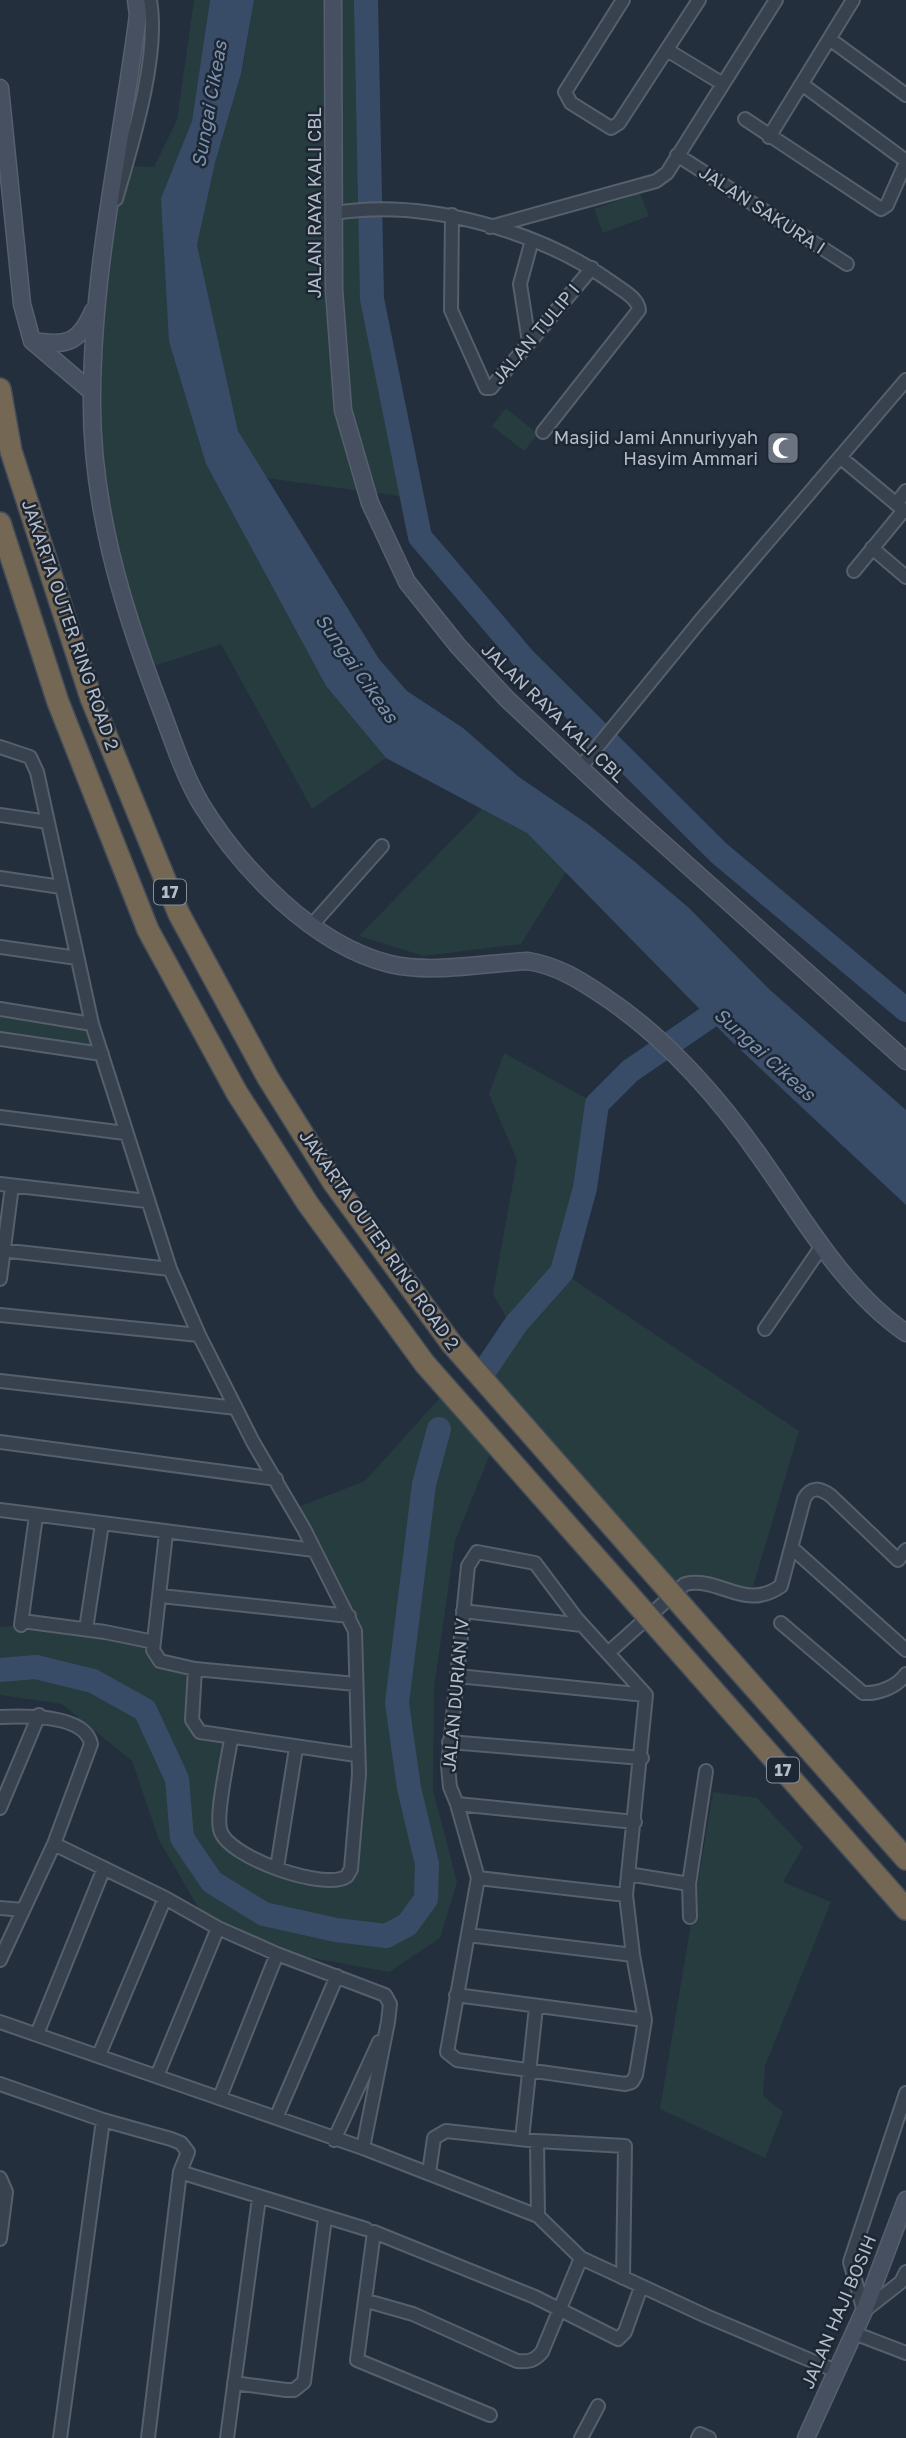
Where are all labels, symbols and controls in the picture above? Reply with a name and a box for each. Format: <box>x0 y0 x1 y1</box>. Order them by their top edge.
water label: Sungai Cikeas <box>186 38 231 169</box>
street label: JALAN RAYA KALI CBL <box>303 107 325 299</box>
street label: JALAN SAKURA I <box>695 160 830 258</box>
street label: JALAN TULIP I <box>487 279 584 388</box>
place label: Masjid Jami Annuriyyah Hasyim Ammari <box>554 426 758 469</box>
mosque icon: Masjid Jami Annuriyyah Hasyim Ammari <box>764 429 802 467</box>
street label: JAKARTA OUTER RING ROAD 2 <box>18 496 124 753</box>
water label: Sungai Cikeas <box>311 609 404 727</box>
street label: JALAN RAYA KALI CBL <box>477 638 630 787</box>
road number: 17 <box>154 880 186 904</box>
water label: Sungai Cikeas <box>710 1002 821 1106</box>
street label: JAKARTA OUTER RING ROAD 2 <box>295 1125 464 1354</box>
street label: JALAN DURIAN IV <box>437 1617 473 1773</box>
road number: 17 <box>767 1758 799 1782</box>
street label: JALAN HAJI BOSIH <box>796 2231 880 2392</box>

